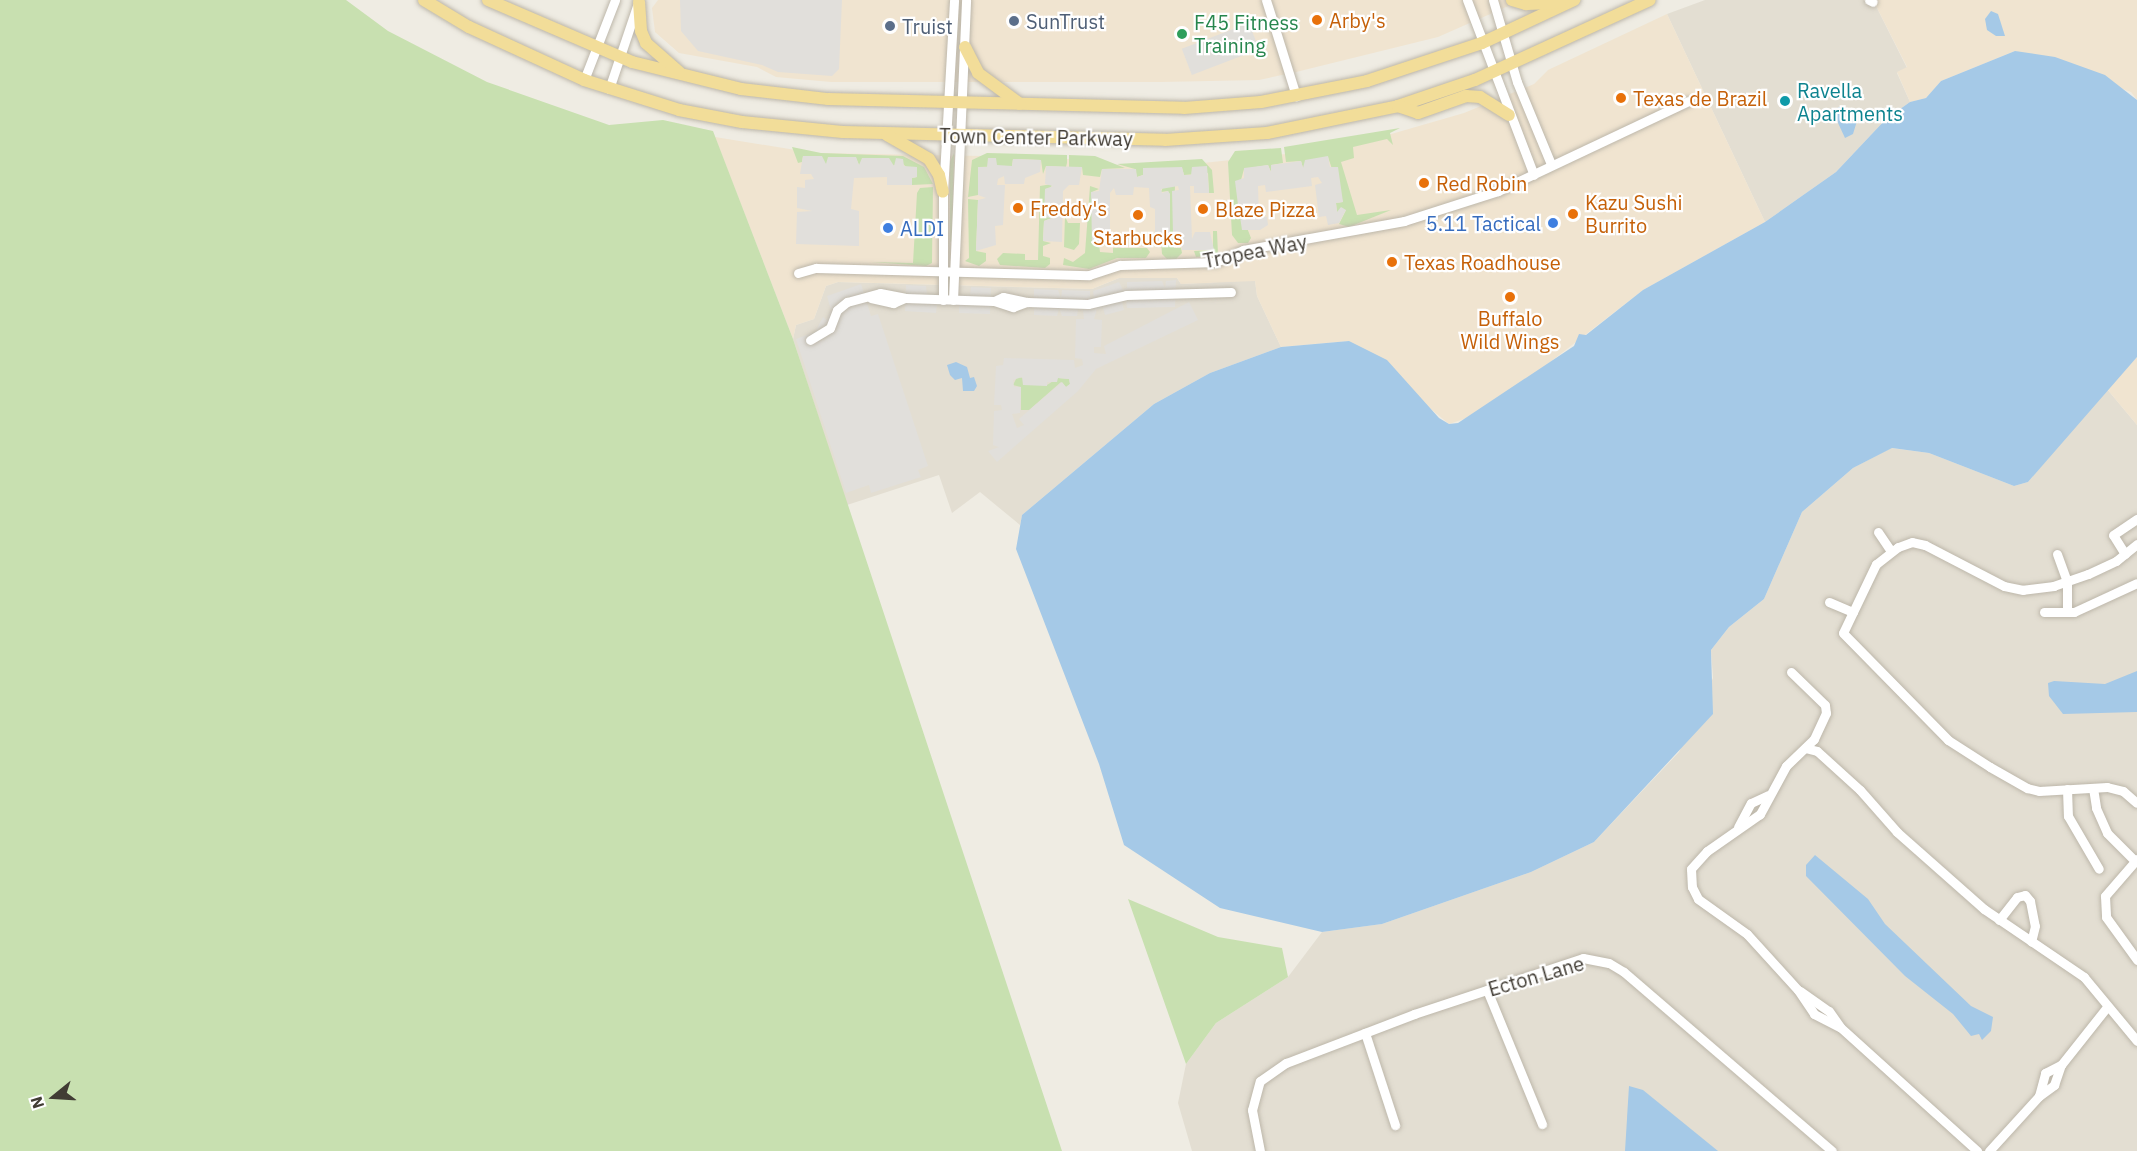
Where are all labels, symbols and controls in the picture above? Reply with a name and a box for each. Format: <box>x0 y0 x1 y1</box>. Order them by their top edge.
place label: Arby's <box>1329 8 1386 32</box>
place label: SunTrust <box>1026 9 1105 33</box>
place label: F45 Fitness Training <box>1194 11 1299 58</box>
marker: Arby's <box>1310 13 1324 27</box>
place label: Truist <box>902 14 953 38</box>
marker: SunTrust <box>1007 14 1021 28</box>
marker: Truist <box>883 19 897 33</box>
marker: F45 Fitness Training <box>1175 27 1189 41</box>
place label: Ravella Apartments <box>1797 78 1903 125</box>
place label: Texas de Brazil <box>1633 86 1767 110</box>
marker: Texas de Brazil <box>1614 91 1628 105</box>
marker: Ravella Apartments <box>1778 94 1792 108</box>
street label: Town Center Parkway <box>939 123 1133 151</box>
place label: Red Robin <box>1436 171 1527 195</box>
marker: Red Robin <box>1417 176 1431 190</box>
place label: Kazu Sushi Burrito <box>1585 190 1682 237</box>
place label: Freddy's <box>1030 196 1107 220</box>
place label: Blaze Pizza <box>1215 197 1315 221</box>
marker: Freddy's <box>1011 201 1025 215</box>
marker: Blaze Pizza <box>1196 202 1210 216</box>
marker: Kazu Sushi Burrito <box>1566 207 1580 221</box>
marker: Starbucks <box>1131 208 1145 222</box>
place label: 5.11 Tactical <box>1426 211 1541 235</box>
place label: ALDI <box>900 216 944 240</box>
marker: 5.11 Tactical <box>1546 216 1560 230</box>
marker: ALDI <box>881 221 895 235</box>
place label: Starbucks <box>1093 225 1183 249</box>
street label: Tropea Way <box>1201 229 1309 273</box>
place label: Texas Roadhouse <box>1404 250 1561 274</box>
marker: Texas Roadhouse <box>1385 255 1399 269</box>
marker: Buffalo Wild Wings <box>1503 290 1517 304</box>
place label: Buffalo Wild Wings <box>1460 306 1560 353</box>
street label: Ecton Lane <box>1485 951 1587 1001</box>
north arrow <box>24 1067 84 1127</box>
text: N <box>26 1094 48 1111</box>

